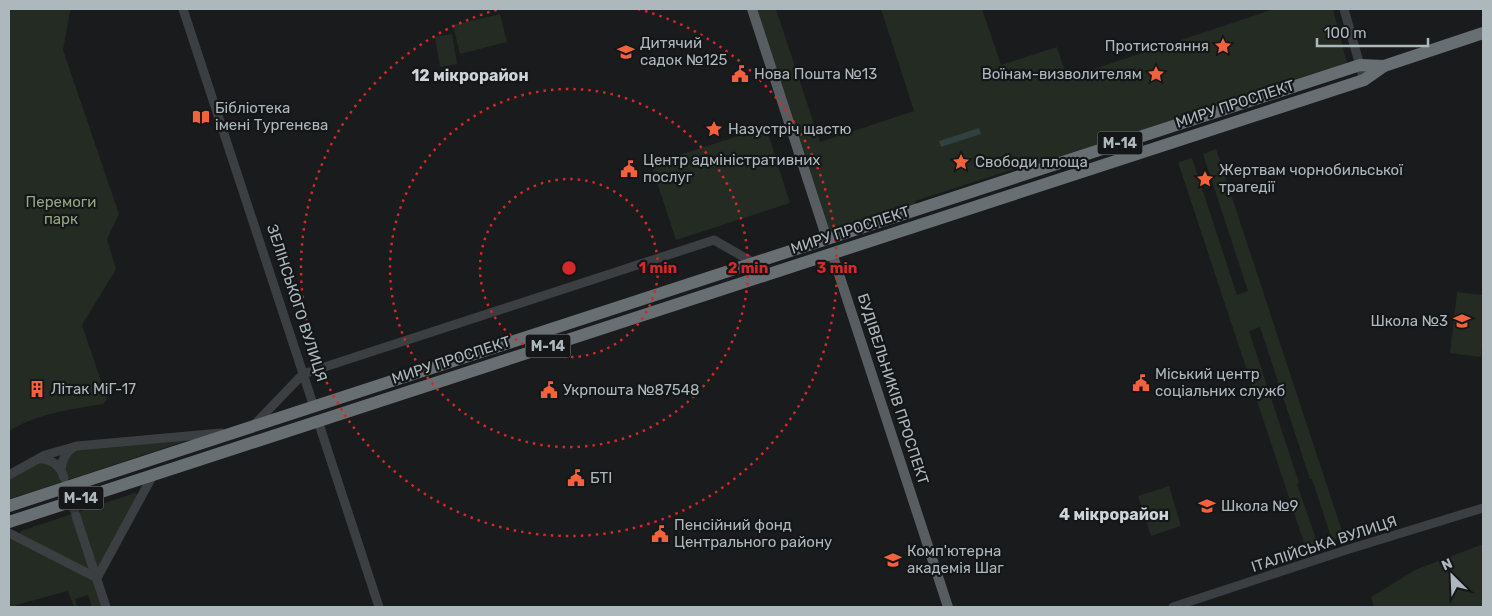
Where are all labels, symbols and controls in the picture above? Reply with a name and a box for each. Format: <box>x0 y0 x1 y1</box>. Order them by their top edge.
scale bar <box>1317 15 1428 47</box>
text: 100 m <box>1324 24 1366 42</box>
place label: Дитячий садок №125 <box>640 34 727 69</box>
place icon: Протистояння <box>1213 36 1233 56</box>
place label: Протистояння <box>1105 37 1209 55</box>
school or university icon: Дитячий садок №125 <box>616 42 636 62</box>
public building icon: Нова Пошта №13 <box>730 64 750 84</box>
place icon: Воїнам-визволителям <box>1146 64 1166 84</box>
place label: Нова Пошта №13 <box>754 65 877 83</box>
place label: Воїнам-визволителям <box>982 65 1142 83</box>
district label: 12 мікрорайон <box>411 66 529 85</box>
street label: МИРУ ПРОСПЕКТ <box>1173 76 1297 132</box>
place label: Бібліотека імені Тургенєва <box>215 99 328 134</box>
library icon: Бібліотека імені Тургенєва <box>191 107 211 127</box>
place icon: Назустріч щастю <box>704 119 724 139</box>
place label: Назустріч щастю <box>728 120 852 138</box>
road number: М-14 <box>1098 132 1142 154</box>
place label: Центр адміністративних послуг <box>643 151 820 186</box>
place icon: Свободи площа <box>951 152 971 172</box>
place label: Свободи площа <box>975 153 1088 171</box>
public building icon: Центр адміністративних послуг <box>619 159 639 179</box>
place label: Жертвам чорнобильської трагедії <box>1219 161 1403 196</box>
place icon: Жертвам чорнобильської трагедії <box>1195 169 1215 189</box>
park label: Перемоги парк <box>26 193 96 228</box>
street label: МИРУ ПРОСПЕКТ <box>788 202 912 258</box>
street label: ЗЕЛІНСЬКОГО ВУЛИЦЯ <box>263 222 331 384</box>
centre of rings <box>560 259 578 277</box>
text: 1 min <box>639 259 677 277</box>
text: 2 min <box>728 259 768 277</box>
text: 3 min <box>817 259 857 277</box>
street label: БУДІВЕЛЬНИКІВ ПРОСПЕКТ <box>854 291 933 487</box>
school or university icon: Школа №3 <box>1452 311 1472 331</box>
place label: Школа №3 <box>1370 312 1448 330</box>
street label: МИРУ ПРОСПЕКТ <box>389 332 513 388</box>
road number: М-14 <box>526 334 570 358</box>
place label: Міський центр соціальних служб <box>1155 365 1285 400</box>
public building icon: Міський центр соціальних служб <box>1131 373 1151 393</box>
building icon: Літак МіГ-17 <box>27 379 47 399</box>
place label: Літак МіГ-17 <box>51 380 136 398</box>
public building icon: Укрпошта №87548 <box>539 380 559 400</box>
place label: Укрпошта №87548 <box>563 381 700 399</box>
public building icon: БТІ <box>566 468 586 488</box>
place label: БТІ <box>590 469 612 487</box>
road number: М-14 <box>58 486 104 509</box>
school or university icon: Школа №9 <box>1197 496 1217 516</box>
place label: Школа №9 <box>1221 497 1299 515</box>
district label: 4 мікрорайон <box>1059 505 1169 524</box>
street label: ІТАЛІЙСЬКА ВУЛИЦЯ <box>1249 512 1399 576</box>
place label: Пенсійний фонд Центрального району <box>674 516 832 551</box>
public building icon: Пенсійний фонд Центрального району <box>650 524 670 544</box>
place label: Комп'ютерна академія Шаг <box>907 542 1004 577</box>
school or university icon: Комп'ютерна академія Шаг <box>883 550 903 570</box>
north arrow <box>1427 551 1477 601</box>
text: N <box>1439 555 1455 574</box>

